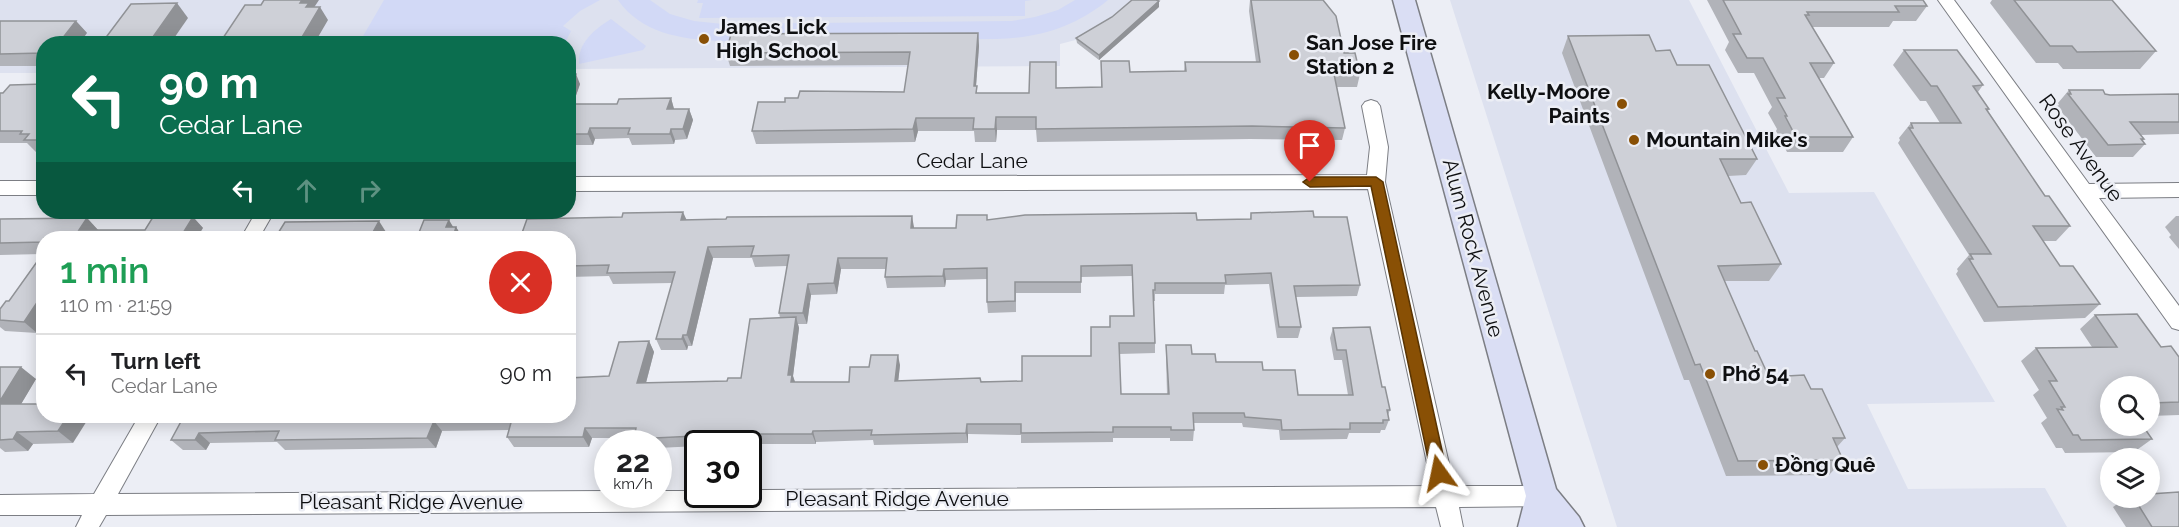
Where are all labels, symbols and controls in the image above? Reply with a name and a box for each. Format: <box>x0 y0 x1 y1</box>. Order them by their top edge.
place label: James Lick High School <box>716 14 838 63</box>
place label: San Jose Fire Station 2 <box>1306 30 1437 79</box>
marker: James Lick High School <box>697 32 711 46</box>
marker: San Jose Fire Station 2 <box>1287 48 1301 62</box>
text: 90 m <box>159 59 259 108</box>
icon: left <box>60 60 138 138</box>
place label: Kelly-Moore Paints <box>1487 79 1610 128</box>
street label: Rose Avenue <box>2034 89 2129 206</box>
marker: Kelly-Moore Paints <box>1615 97 1629 111</box>
text: Cedar Lane <box>159 109 303 140</box>
pin <box>1284 120 1335 182</box>
place label: Mountain Mike's <box>1646 127 1808 152</box>
icon: arrive <box>1293 129 1326 162</box>
marker: Mountain Mike's <box>1627 133 1641 147</box>
street label: Cedar Lane <box>916 148 1028 173</box>
street label: Alum Rock Avenue <box>1438 156 1509 340</box>
icon: left <box>227 174 260 207</box>
icon: ahead <box>290 174 323 207</box>
icon: right <box>353 174 386 207</box>
text: 1 min <box>60 249 149 291</box>
button: close <box>489 251 552 314</box>
text: 110 m · 21:59 <box>60 293 172 317</box>
text: Turn left <box>111 348 201 374</box>
icon: left <box>60 357 93 390</box>
text: 90 m <box>500 360 552 386</box>
place label: Phở 54 <box>1722 361 1789 386</box>
marker: Phở 54 <box>1703 367 1717 381</box>
text: Cedar Lane <box>111 374 217 398</box>
map controls <box>2100 376 2160 508</box>
button: search <box>2100 376 2160 436</box>
speed limit sign: 30 <box>684 430 762 508</box>
position arrow <box>1407 441 1471 505</box>
text: 22 <box>616 444 650 479</box>
button: layers <box>2100 448 2160 508</box>
place label: Đồng Quê <box>1775 452 1876 477</box>
marker: Đồng Quê <box>1756 458 1770 472</box>
text: km/h <box>613 475 653 493</box>
street label: Pleasant Ridge Avenue <box>785 486 1009 511</box>
street label: Pleasant Ridge Avenue <box>299 489 523 514</box>

